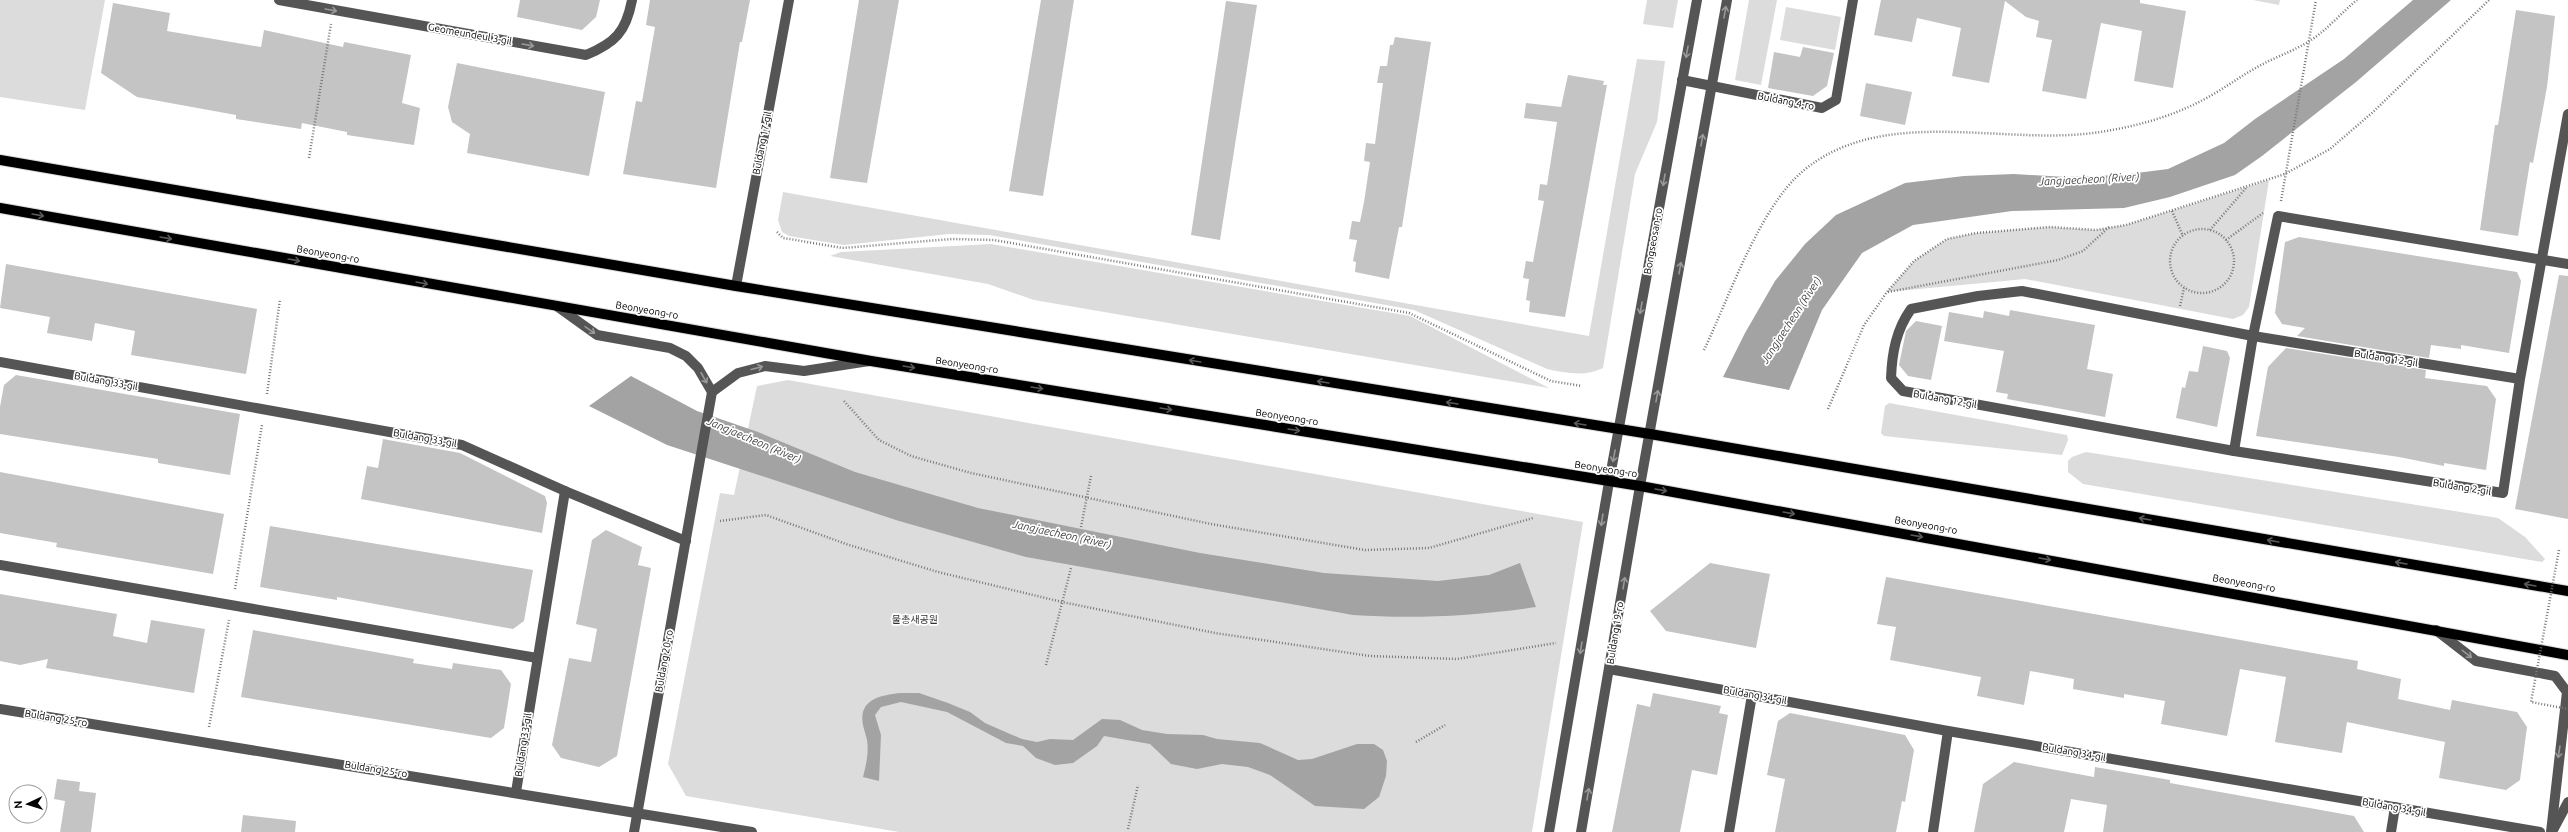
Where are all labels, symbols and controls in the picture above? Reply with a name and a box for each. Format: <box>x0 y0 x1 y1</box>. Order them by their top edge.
one-way arrow <box>324 6 337 14</box>
one-way arrow <box>1721 6 1729 19</box>
street label: Geomeundeul 3-gil <box>427 21 513 47</box>
one-way arrow <box>521 41 534 49</box>
one-way arrow <box>1683 45 1691 58</box>
street label: Buldang 4-ro <box>1757 90 1815 112</box>
street label: Buldang 17-gil <box>750 110 774 176</box>
one-way arrow <box>1698 134 1706 147</box>
water label: Jangjaecheon (River) <box>2038 170 2140 189</box>
one-way arrow <box>1660 173 1668 186</box>
street label: Bongseosan-ro <box>1642 207 1664 275</box>
one-way arrow <box>32 211 45 219</box>
one-way arrow <box>160 234 173 242</box>
street label: Beonyeong-ro <box>296 243 360 265</box>
one-way arrow <box>288 257 301 265</box>
one-way arrow <box>1676 262 1684 275</box>
water label: Jangjaecheon (River) <box>1758 275 1824 367</box>
one-way arrow <box>416 279 429 287</box>
street label: Beonyeong-ro <box>615 299 679 321</box>
one-way arrow <box>1636 301 1644 314</box>
one-way arrow <box>584 326 595 334</box>
street label: Buldang 12-gil <box>2353 348 2419 369</box>
street label: Beonyeong-ro <box>935 355 999 375</box>
one-way arrow <box>1189 357 1202 365</box>
one-way arrow <box>751 363 764 371</box>
one-way arrow <box>902 363 915 371</box>
street label: Buldang 33-gil <box>73 370 139 392</box>
one-way arrow <box>700 372 708 384</box>
one-way arrow <box>1317 378 1330 386</box>
one-way arrow <box>1030 384 1043 392</box>
street label: Buldang 12-gil <box>1912 388 1978 410</box>
one-way arrow <box>1653 390 1661 403</box>
one-way arrow <box>1446 399 1459 407</box>
one-way arrow <box>1159 405 1172 413</box>
street label: Beonyeong-ro <box>1255 407 1319 427</box>
water label: Jangjaecheon (River) <box>704 414 803 466</box>
one-way arrow <box>1574 420 1587 428</box>
one-way arrow <box>1287 426 1300 434</box>
street label: Buldang 33-gil <box>392 427 458 449</box>
one-way arrow <box>1609 449 1617 462</box>
street label: Beonyeong-ro <box>1574 459 1638 479</box>
street label: Buldang 2-gil <box>2432 477 2492 497</box>
one-way arrow <box>1654 486 1667 494</box>
one-way arrow <box>1782 509 1795 517</box>
one-way arrow <box>1598 513 1606 526</box>
street label: Beonyeong-ro <box>1894 514 1958 536</box>
one-way arrow <box>2139 515 2152 523</box>
water label: Jangjaecheon (River) <box>1010 517 1112 551</box>
one-way arrow <box>1910 532 1923 540</box>
one-way arrow <box>2267 537 2280 545</box>
one-way arrow <box>2038 555 2051 563</box>
one-way arrow <box>2395 559 2408 567</box>
street label: Beonyeong-ro <box>2212 572 2276 594</box>
one-way arrow <box>1620 577 1628 590</box>
one-way arrow <box>2523 581 2536 589</box>
street label: Buldang 19-ro <box>1605 601 1625 665</box>
park label: 물총새공원 <box>892 614 938 625</box>
street label: Buldang 20-ro <box>653 629 675 693</box>
one-way arrow <box>1577 641 1585 654</box>
one-way arrow <box>2461 650 2472 658</box>
street label: Buldang 34-gil <box>1722 684 1788 706</box>
street label: Buldang 25-ro <box>24 708 88 728</box>
street label: Buldang 33-gil <box>513 712 534 778</box>
street label: Buldang 34-gil <box>2041 741 2107 763</box>
one-way arrow <box>2555 745 2563 758</box>
street label: Buldang 25-ro <box>344 759 408 779</box>
north arrow <box>8 784 48 824</box>
one-way arrow <box>1584 787 1592 800</box>
street label: Buldang 34-gil <box>2361 796 2427 818</box>
text: N <box>12 800 24 809</box>

